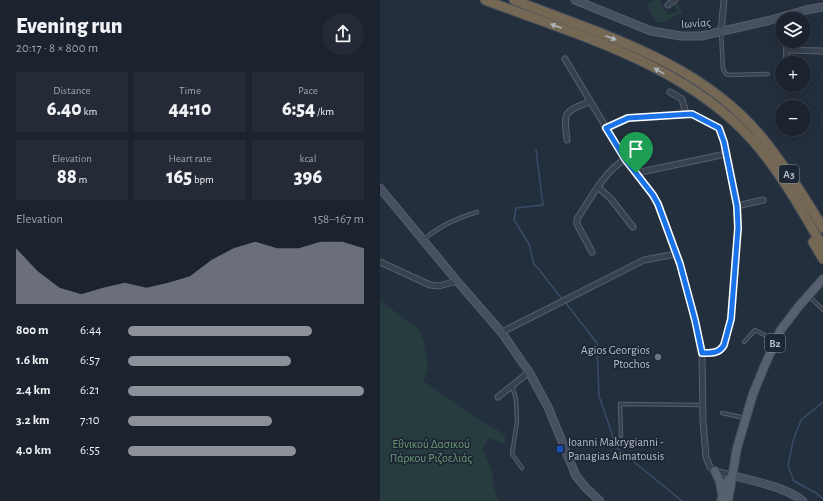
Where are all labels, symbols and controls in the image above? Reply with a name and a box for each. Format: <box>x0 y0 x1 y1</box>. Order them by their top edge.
map controls <box>775 12 811 136</box>
button: layers <box>775 12 811 48</box>
button: share <box>322 13 364 55</box>
text: Evening run <box>16 15 123 37</box>
street label: Ιωνίας <box>681 16 712 31</box>
one-way arrow <box>549 23 561 29</box>
one-way arrow <box>606 36 618 42</box>
text: 20:17 · 8 × 800 m <box>16 42 98 55</box>
button: + <box>775 56 811 92</box>
one-way arrow <box>653 67 665 74</box>
text: Distance <box>53 85 91 96</box>
text: Time <box>179 85 201 96</box>
text: Pace <box>298 85 318 96</box>
text: 6.40 <box>47 99 82 119</box>
text: 44:10 <box>169 99 211 119</box>
text: 6:54 <box>282 99 315 119</box>
button: − <box>775 100 811 136</box>
text: km <box>82 106 97 117</box>
text: /km <box>315 106 334 117</box>
pin <box>619 132 653 173</box>
icon: arrive <box>625 138 647 160</box>
text: Elevation <box>52 153 92 164</box>
text: Heart rate <box>168 153 212 164</box>
text: kcal <box>300 153 316 164</box>
road number: A3 <box>779 165 799 183</box>
text: 88 <box>57 167 77 187</box>
text: 165 <box>166 167 192 187</box>
text: 396 <box>294 167 322 187</box>
text: m <box>77 174 87 185</box>
text: bpm <box>192 174 214 185</box>
text: Elevation <box>16 213 63 226</box>
text: 158–167 m <box>313 213 364 226</box>
text: 800 m <box>16 324 48 337</box>
text: 6:44 <box>80 324 102 337</box>
road number: B2 <box>765 334 785 352</box>
place label: Agios Georgios Ptochos <box>581 344 650 370</box>
marker: Agios Georgios Ptochos <box>653 352 663 362</box>
text: 1.6 km <box>16 354 49 367</box>
text: 6:57 <box>80 354 100 367</box>
text: 2.4 km <box>16 384 51 397</box>
text: 6:21 <box>80 384 99 397</box>
text: 3.2 km <box>16 414 50 427</box>
text: 7:10 <box>80 414 100 427</box>
place label: Ioanni Makrygianni - Panagias Aimatousis <box>568 436 664 462</box>
park label: Εθνικού Δασικού Πάρκου Ριζοελιάς <box>390 438 473 465</box>
text: 4.0 km <box>16 444 51 457</box>
text: 6:55 <box>80 444 100 457</box>
marker: Ioanni Makrygianni - Panagias Aimatousis <box>555 444 565 454</box>

